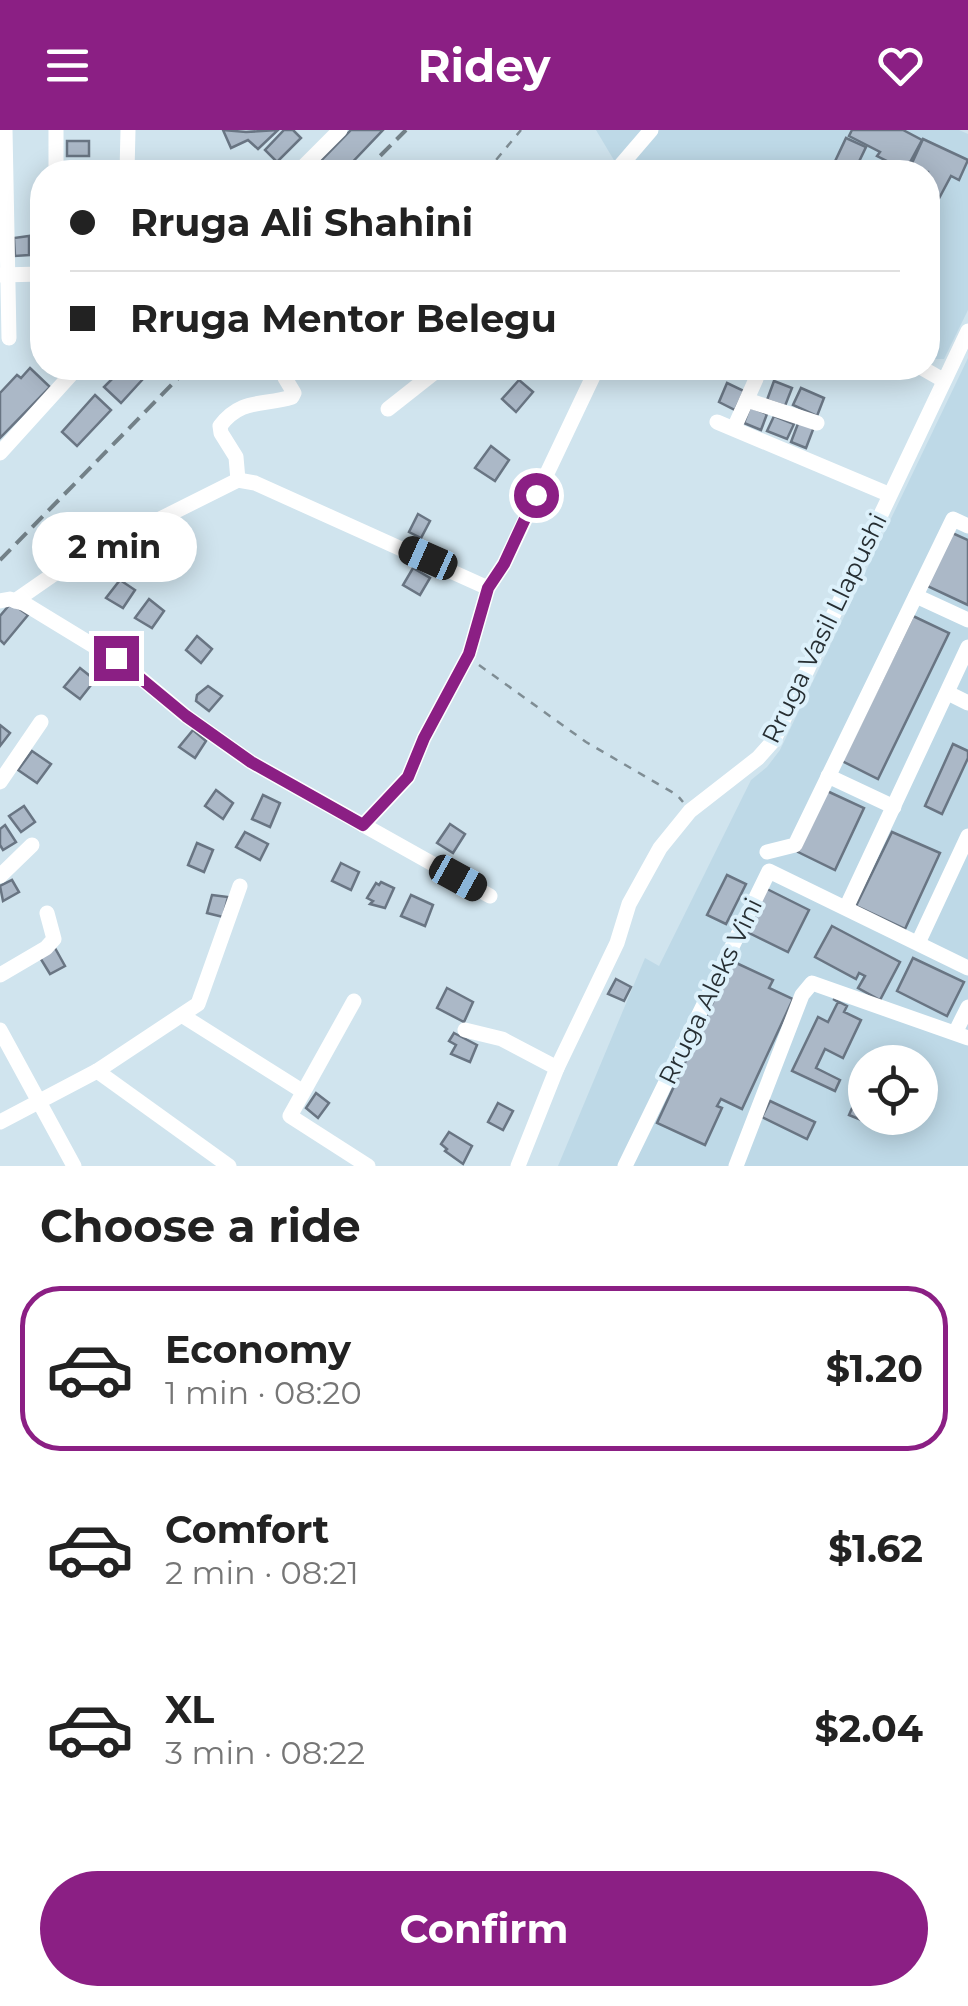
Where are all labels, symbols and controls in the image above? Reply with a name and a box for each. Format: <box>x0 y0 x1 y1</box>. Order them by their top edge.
icon: menu <box>40 38 95 93</box>
text: Ridey <box>417 38 551 93</box>
icon: heart <box>873 38 928 93</box>
text: Rruga Ali Shahini <box>130 199 473 246</box>
text: Rruga Mentor Belegu <box>130 295 557 342</box>
route start <box>514 473 559 518</box>
street label: Rruga Vasil Llapushi <box>755 508 893 748</box>
callout: 2 min <box>34 513 198 583</box>
text: 2 min <box>68 527 161 566</box>
car <box>394 532 462 584</box>
route end <box>94 636 139 681</box>
car <box>424 850 492 906</box>
street label: Rruga Aleks Vini <box>652 893 768 1089</box>
map controls <box>848 1045 938 1135</box>
button: locate <box>848 1045 938 1135</box>
text: Choose a ride <box>40 1198 361 1253</box>
icon: car <box>45 1324 135 1414</box>
text: Economy <box>165 1326 351 1373</box>
text: $1.20 <box>826 1345 923 1392</box>
text: 1 min · 08:20 <box>165 1373 362 1412</box>
icon: car <box>45 1504 135 1594</box>
text: Comfort <box>165 1506 329 1553</box>
text: $1.62 <box>828 1525 923 1572</box>
text: 2 min · 08:21 <box>165 1553 359 1592</box>
icon: car <box>45 1684 135 1774</box>
text: XL <box>165 1686 214 1733</box>
text: $2.04 <box>815 1705 923 1752</box>
text: 3 min · 08:22 <box>165 1733 365 1772</box>
button: Confirm <box>40 1871 928 1986</box>

